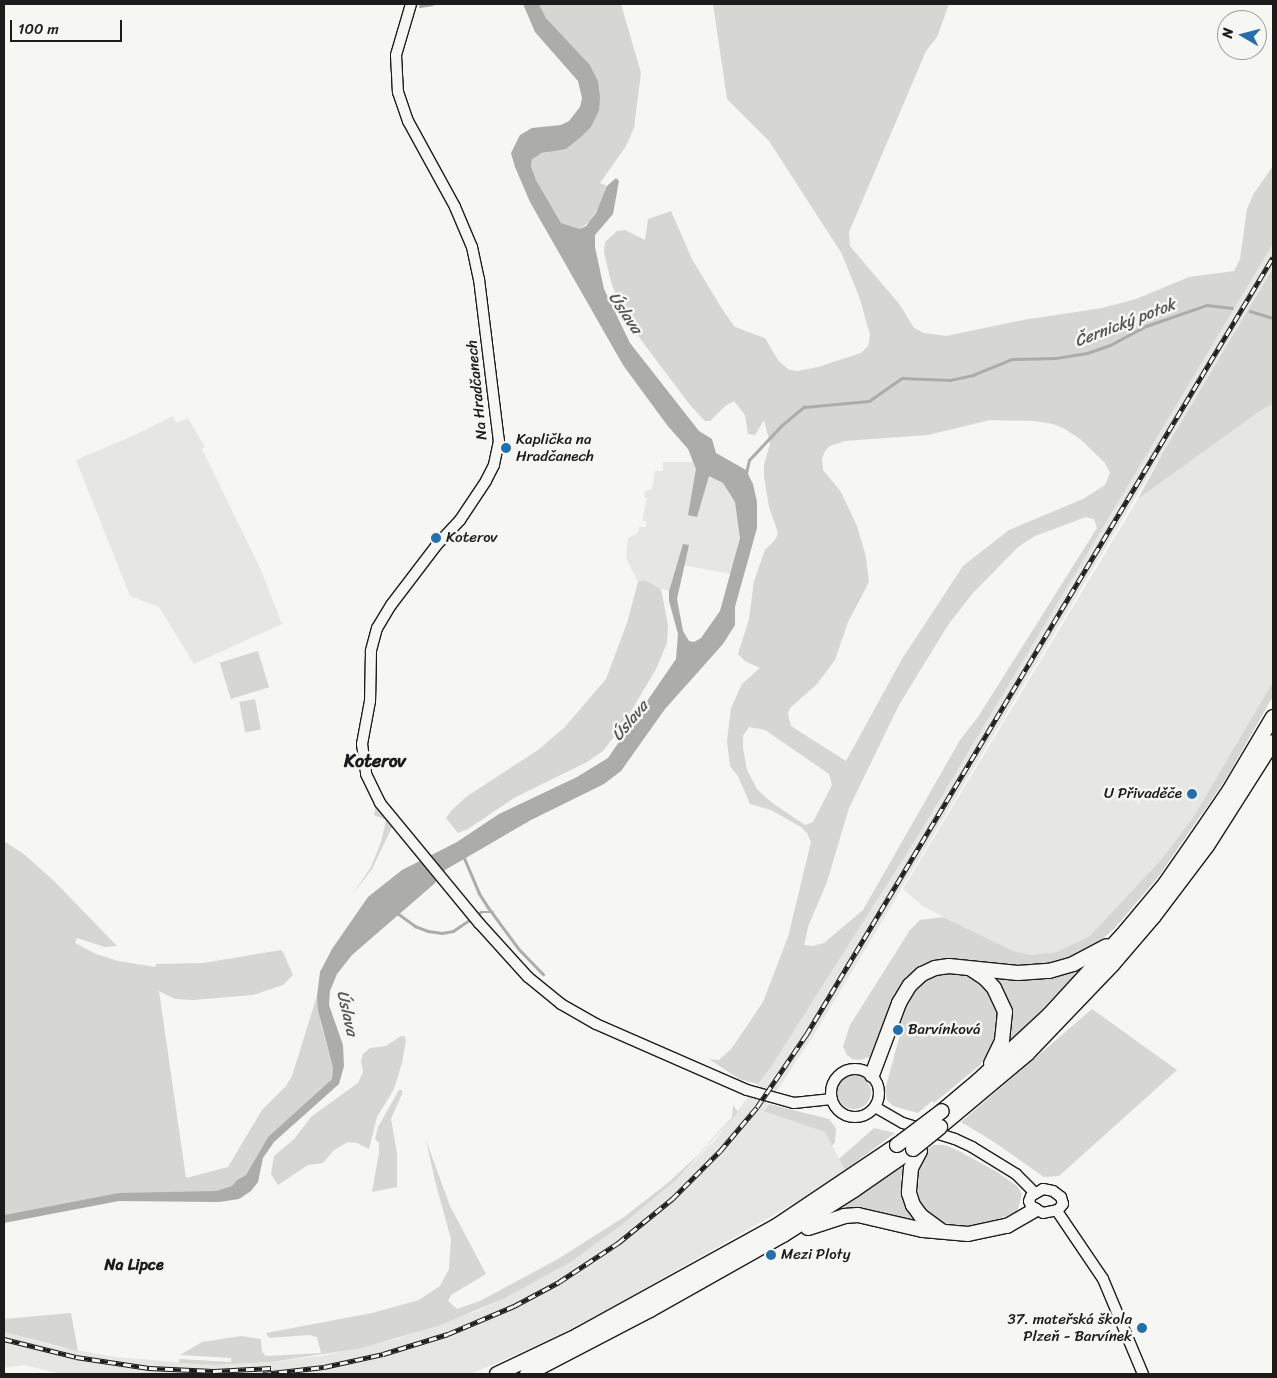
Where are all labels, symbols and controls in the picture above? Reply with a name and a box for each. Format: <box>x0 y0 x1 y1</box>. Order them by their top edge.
scale bar <box>12 10 125 42</box>
north arrow <box>1217 10 1267 60</box>
text: 100 m <box>18 16 59 42</box>
text: N <box>1215 26 1241 40</box>
water label: Úslava <box>604 289 646 337</box>
water label: Černický potok <box>1072 295 1178 351</box>
street label: Na Hradčanech <box>463 339 491 441</box>
place label: Kaplička na Hradčanech <box>516 430 594 465</box>
marker: Kaplička na Hradčanech <box>500 442 512 454</box>
place label: Koterov <box>446 529 498 547</box>
marker: Koterov <box>430 532 442 544</box>
water label: Úslava <box>608 697 652 745</box>
district label: Koterov <box>344 750 406 772</box>
place label: U Přivaděče <box>1104 785 1182 803</box>
marker: U Přivaděče <box>1186 788 1198 800</box>
water label: Úslava <box>332 988 362 1038</box>
place label: Barvínková <box>908 1021 980 1039</box>
marker: Barvínková <box>892 1024 904 1036</box>
place label: Mezi Ploty <box>781 1246 851 1264</box>
marker: Mezi Ploty <box>765 1249 777 1261</box>
district label: Na Lipce <box>104 1255 164 1275</box>
place label: 37. mateřská škola Plzeň - Barvínek <box>1007 1310 1132 1345</box>
marker: 37. mateřská škola Plzeň - Barvínek <box>1136 1322 1148 1334</box>

